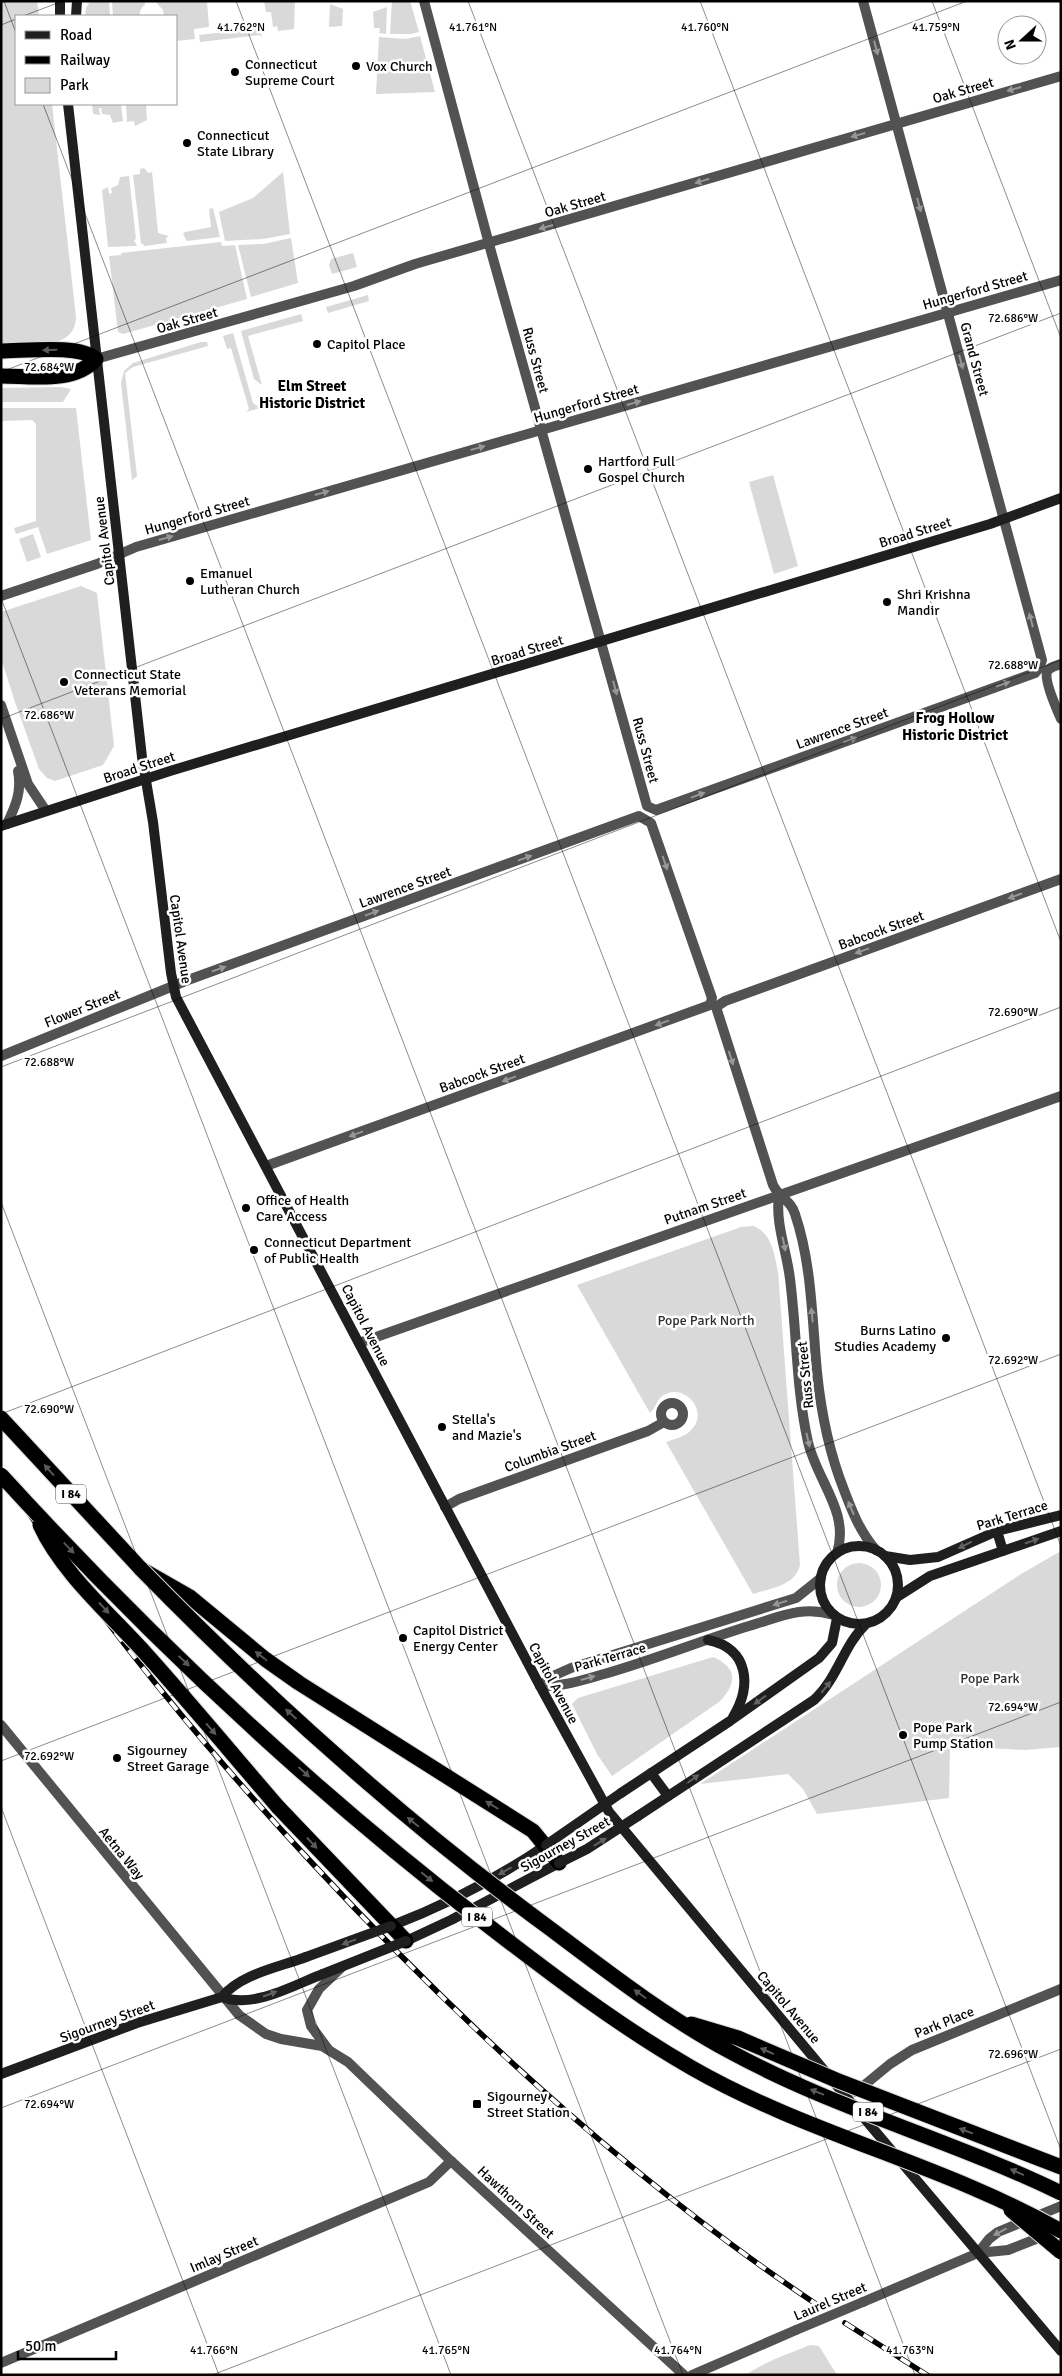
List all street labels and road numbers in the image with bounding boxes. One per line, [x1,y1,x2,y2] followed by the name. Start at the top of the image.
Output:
[931,74,996,107] street label: Oak Street
[543,188,608,221] street label: Oak Street
[921,267,1030,314] street label: Hungerford Street
[155,304,220,337] street label: Oak Street
[957,320,993,398] street label: Grand Street
[519,325,552,395] street label: Russ Street
[532,380,641,427] street label: Hungerford Street
[143,492,252,539] street label: Hungerford Street
[91,495,118,586] street label: Capitol Avenue
[877,513,953,551] street label: Broad Street
[489,631,565,669] street label: Broad Street
[794,704,891,753] street label: Lawrence Street
[629,715,662,785] street label: Russ Street
[101,748,177,787] street label: Broad Street
[357,863,454,912] street label: Lawrence Street
[166,894,195,985] street label: Capitol Avenue
[836,907,926,954] street label: Babcock Street
[42,986,123,1031] street label: Flower Street
[437,1050,527,1097] street label: Babcock Street
[662,1184,749,1228] street label: Putnam Street
[338,1281,393,1369] street label: Capitol Avenue
[794,1340,817,1409] street label: Russ Street
[502,1427,598,1476] street label: Columbia Street
[56,1485,86,1504] road number: I 84
[975,1497,1050,1534] street label: Park Terrace
[572,1639,648,1676] street label: Park Terrace
[525,1640,582,1727] street label: Capitol Avenue
[518,1813,613,1876] street label: Sigourney Street
[95,1823,148,1884] street label: Aetna Way
[462,1908,492,1926] road number: I 84
[753,1968,824,2047] street label: Capitol Avenue
[57,1996,157,2046] street label: Sigourney Street
[912,2003,976,2042] street label: Park Place
[853,2102,883,2122] road number: I 84
[474,2162,558,2242] street label: Hawthorn Street
[188,2232,261,2276] street label: Imlay Street
[791,2278,869,2324] street label: Laurel Street

